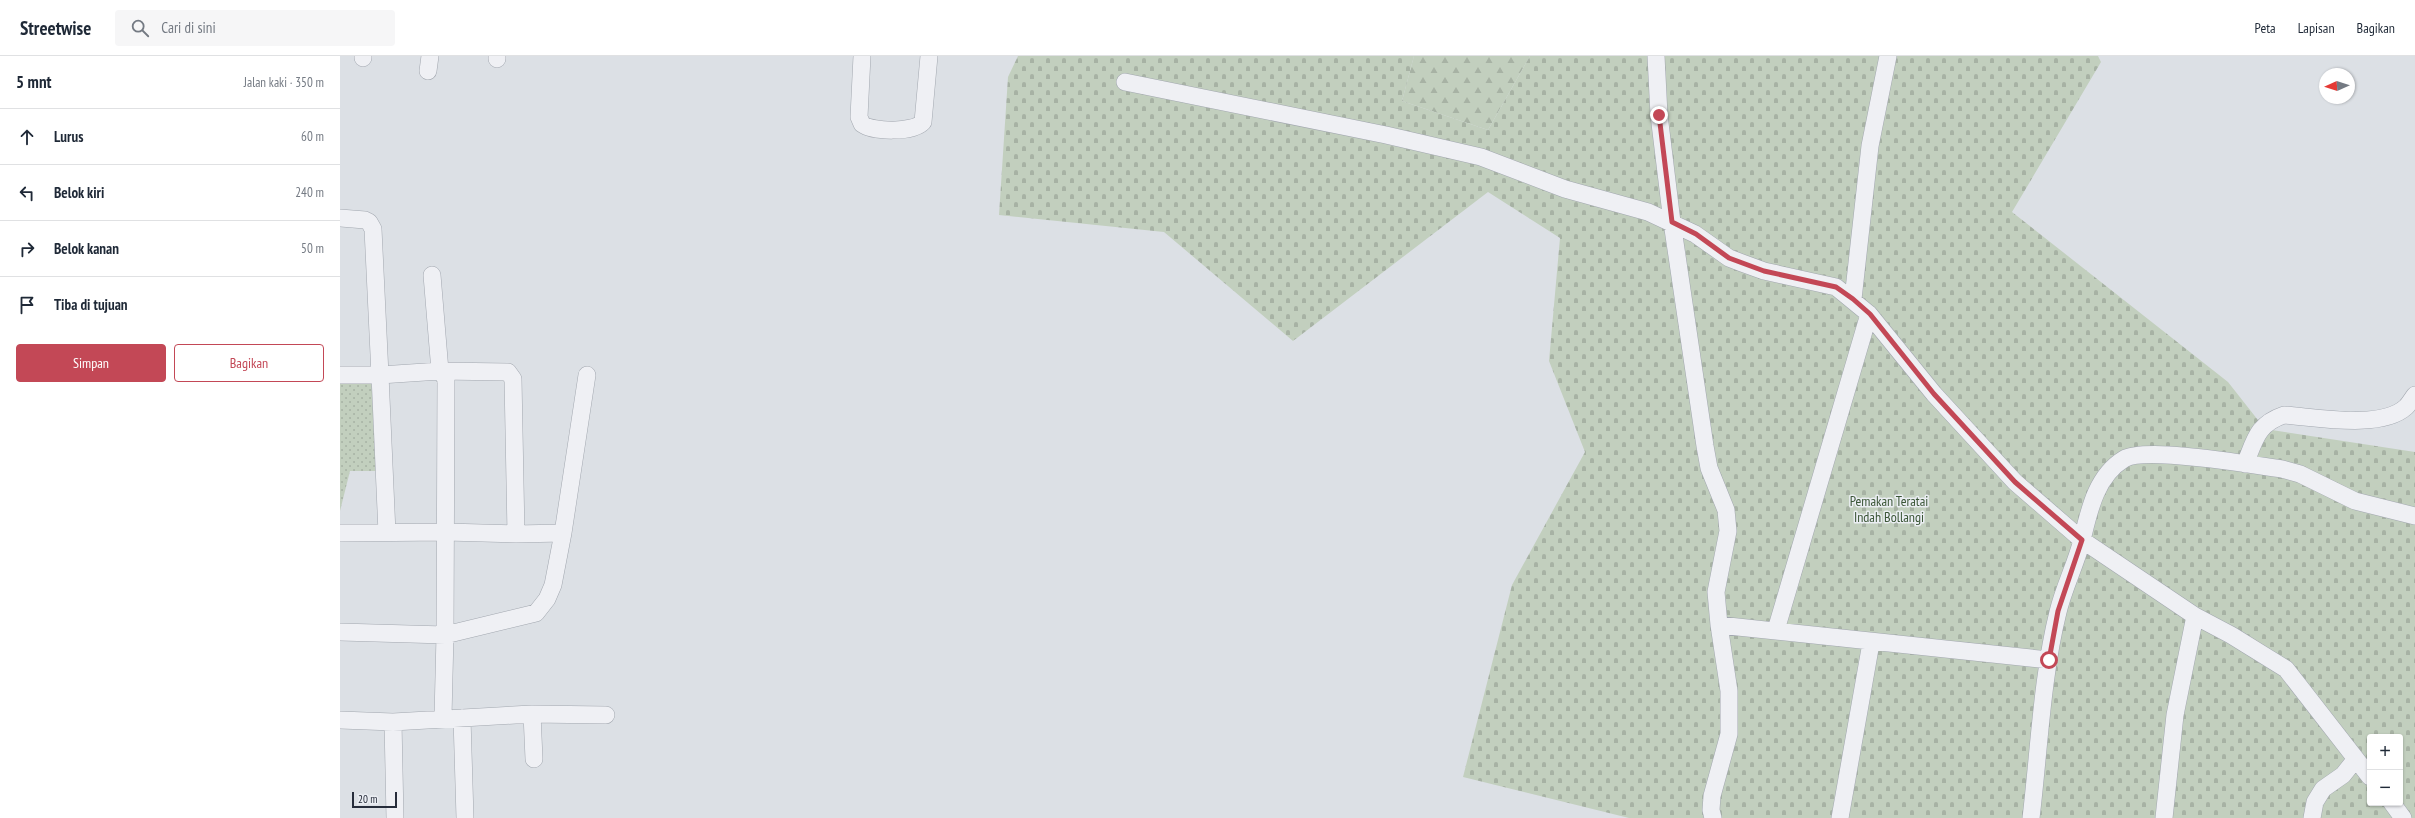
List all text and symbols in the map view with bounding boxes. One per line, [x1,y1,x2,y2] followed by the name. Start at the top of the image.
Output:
[115,10,395,46] search box
[20,16,91,40] text: Streetwise
[129,17,151,39] icon: search
[161,18,216,37] text: Cari di sini
[2255,19,2276,37] text: Peta
[2298,19,2335,37] text: Lapisan
[2357,19,2395,37] text: Bagikan
[2319,68,2355,104] north arrow
[16,71,51,93] text: 5 mnt
[244,74,324,91] text: Jalan kaki · 350 m
[1650,106,1668,124] route end
[16,126,38,148] icon: ahead
[54,127,83,146] text: Lurus
[301,128,324,145] text: 60 m
[16,182,38,204] icon: left
[54,183,104,202] text: Belok kiri
[295,184,324,201] text: 240 m
[16,238,38,260] icon: right
[54,239,119,258] text: Belok kanan
[301,240,324,257] text: 50 m
[16,294,38,316] icon: arrive
[54,295,128,314] text: Tiba di tujuan
[16,344,166,382] button: Simpan
[174,344,324,382] button: Bagikan
[1850,492,1928,526] park label: Pemakan Teratai Indah Bollangi
[2040,651,2058,669] route start
[2367,734,2403,806] map controls
[2367,734,2403,770] button: +
[2367,770,2403,806] button: −
[352,790,397,809] scale bar
[358,792,377,806] text: 20 m

